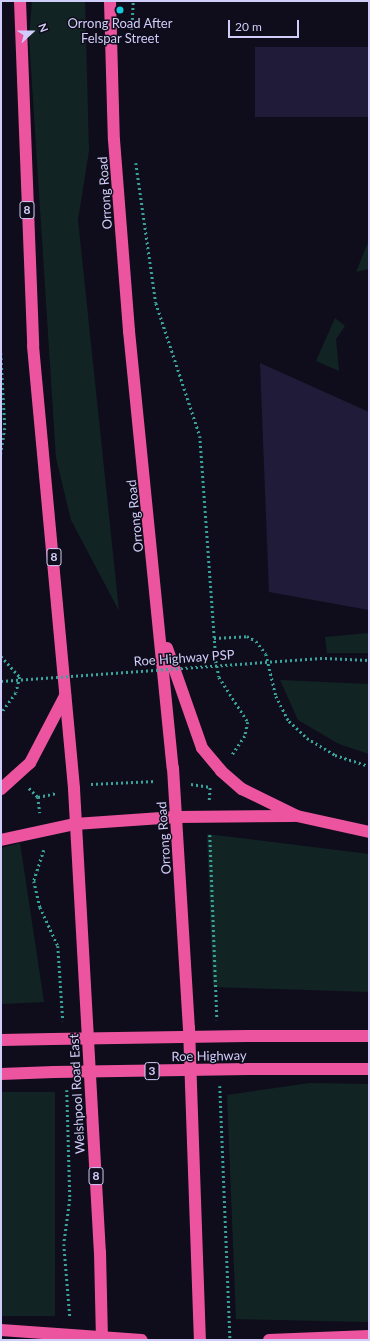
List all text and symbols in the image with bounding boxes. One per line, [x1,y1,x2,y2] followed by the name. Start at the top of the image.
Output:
[115,5,125,15] marker: Orrong Road After Felspar Street
[12,12,52,52] north arrow
[230,12,301,38] scale bar
[67,16,173,47] place label: Orrong Road After Felspar Street
[235,19,262,34] text: 20 m
[36,21,51,34] text: N
[95,156,115,230] street label: Orrong Road
[19,200,35,220] road number: 8
[123,479,147,553] street label: Orrong Road
[46,547,62,567] road number: 8
[133,647,235,669] street label: Roe Highway PSP
[154,801,174,875] street label: Orrong Road
[66,1034,88,1154] street label: Welshpool Road East
[171,1048,247,1064] street label: Roe Highway
[144,1061,160,1081] road number: 3
[88,1166,104,1186] road number: 8

